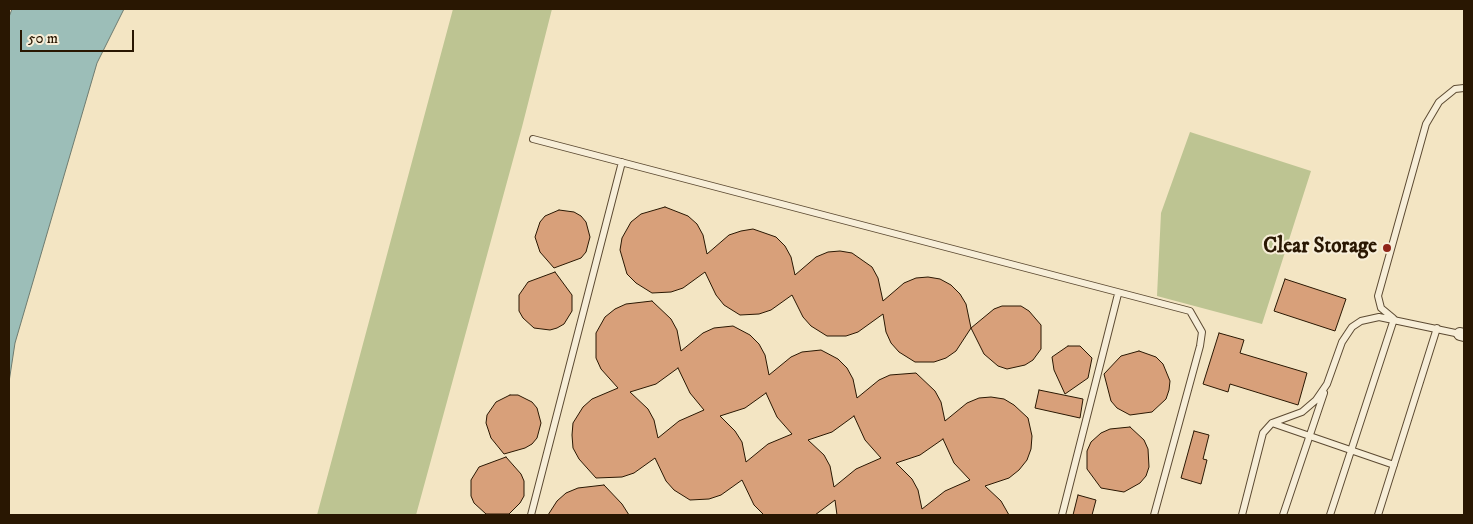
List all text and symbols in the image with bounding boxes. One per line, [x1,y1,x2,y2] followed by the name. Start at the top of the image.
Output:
[22,20,136,52] scale bar
[28,29,58,48] text: 50 m
[1263,235,1377,261] place label: Clear Storage
[1381,242,1393,254] marker: Clear Storage

